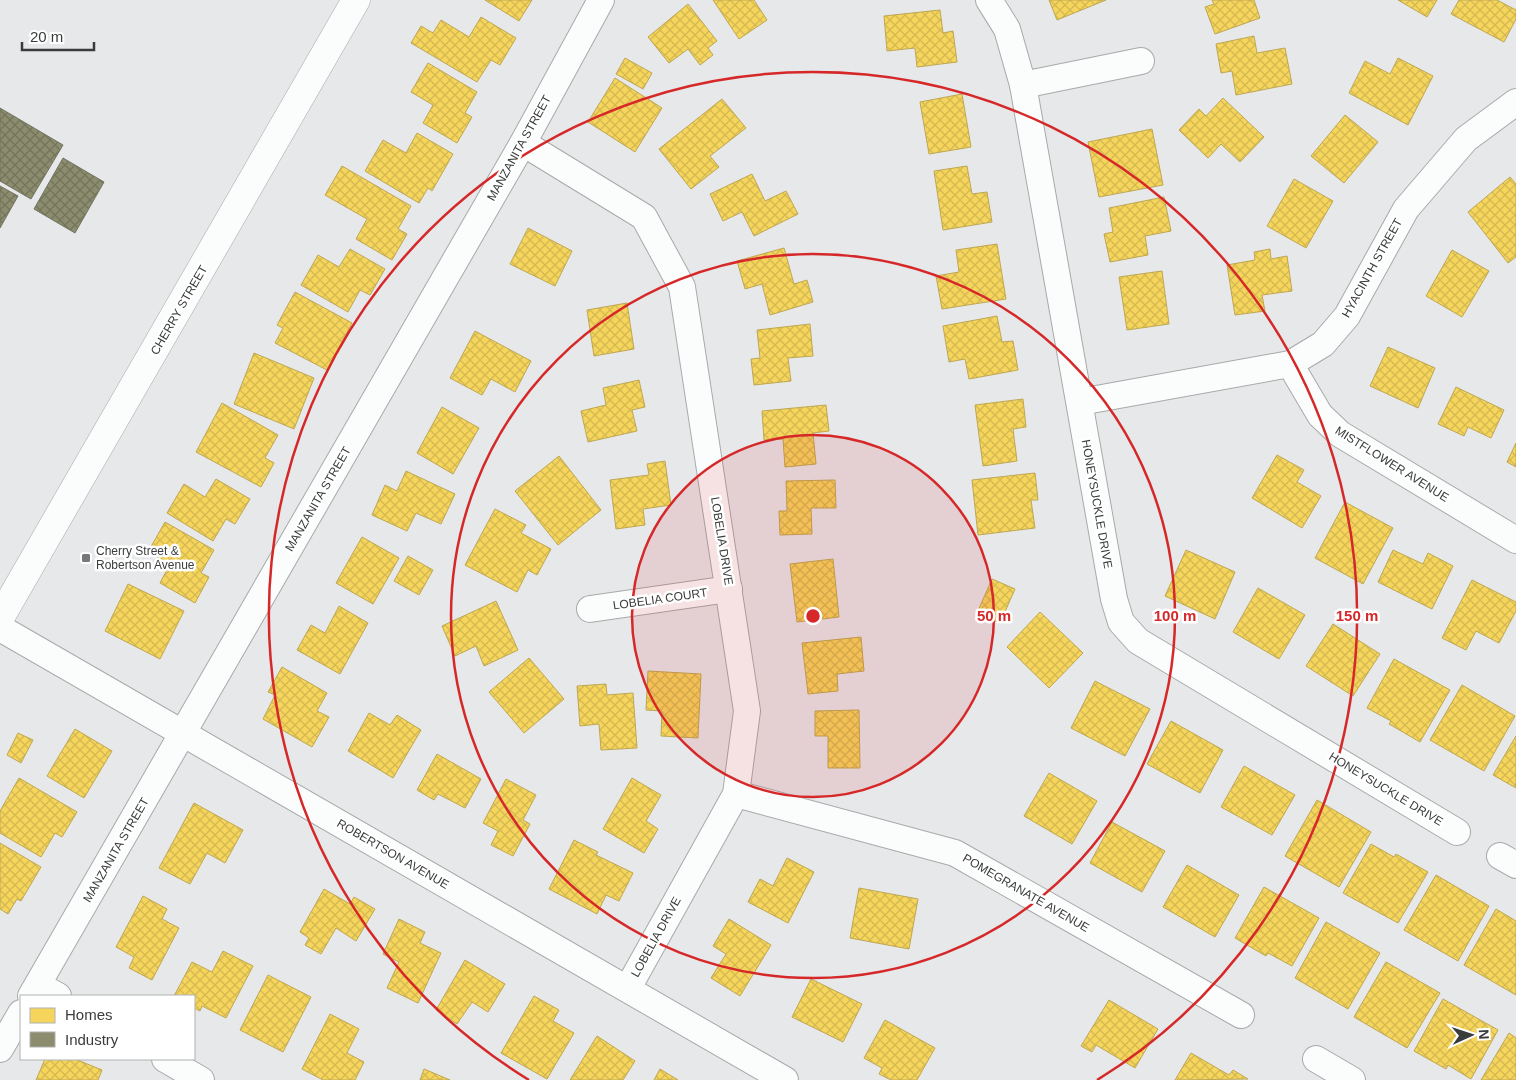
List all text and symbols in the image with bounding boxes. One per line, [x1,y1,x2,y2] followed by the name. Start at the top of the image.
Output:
[22,20,95,52] scale bar
[30,28,63,45] text: 20 m
[484,92,554,203] street label: MANZANITA STREET
[1339,215,1405,320] street label: HYACINTH STREET
[148,262,211,357] street label: CHERRY STREET
[1333,423,1451,505] street label: MISTFLOWER AVENUE
[1079,438,1115,570] street label: HONEYSUCKLE DRIVE
[282,444,354,554] street label: MANZANITA STREET
[708,496,736,586] street label: LOBELIA DRIVE
[96,544,195,572] place label: Cherry Street & Robertson Avenue
[80,552,92,564] marker: Cherry Street & Robertson Avenue
[612,585,709,613] street label: LOBELIA COURT
[804,607,822,625] centre of rings
[977,607,1011,624] text: 50 m
[1154,607,1196,624] text: 100 m
[1336,607,1378,624] text: 150 m
[1326,749,1446,829] street label: HONEYSUCKLE DRIVE
[80,795,152,905] street label: MANZANITA STREET
[335,816,451,892] street label: ROBERTSON AVENUE
[960,851,1092,935] street label: POMEGRANATE AVENUE
[628,895,684,979] street label: LOBELIA DRIVE
[20,995,195,1060] legend
[65,1006,113,1023] text: Homes
[1446,1010,1496,1060] north arrow
[1476,1029,1492,1040] text: N
[65,1031,119,1048] text: Industry

